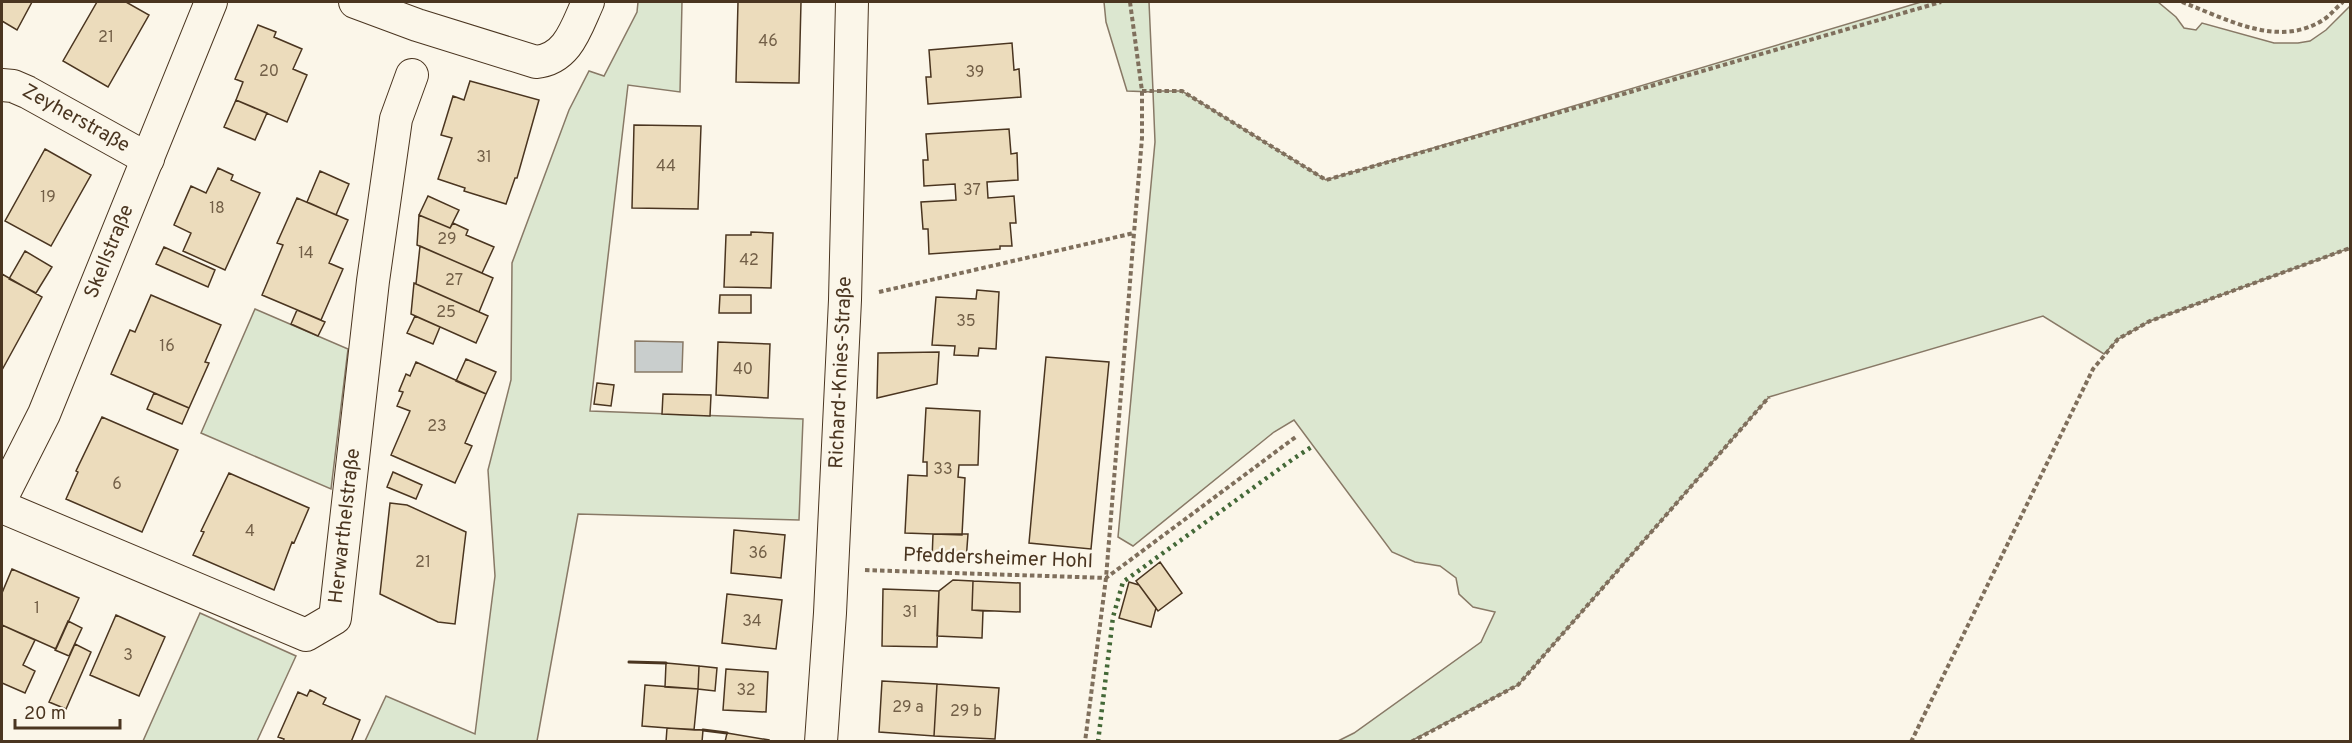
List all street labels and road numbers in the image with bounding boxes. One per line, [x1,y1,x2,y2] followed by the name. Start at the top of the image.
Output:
[17,79,134,159] street label: Zeyherstraße
[79,201,140,303] street label: Skellstraße
[824,276,859,469] street label: Richard-Knies-Straße
[324,447,367,605] street label: Herwarthelstraße
[903,543,1093,575] street label: Pfeddersheimer Hohl

